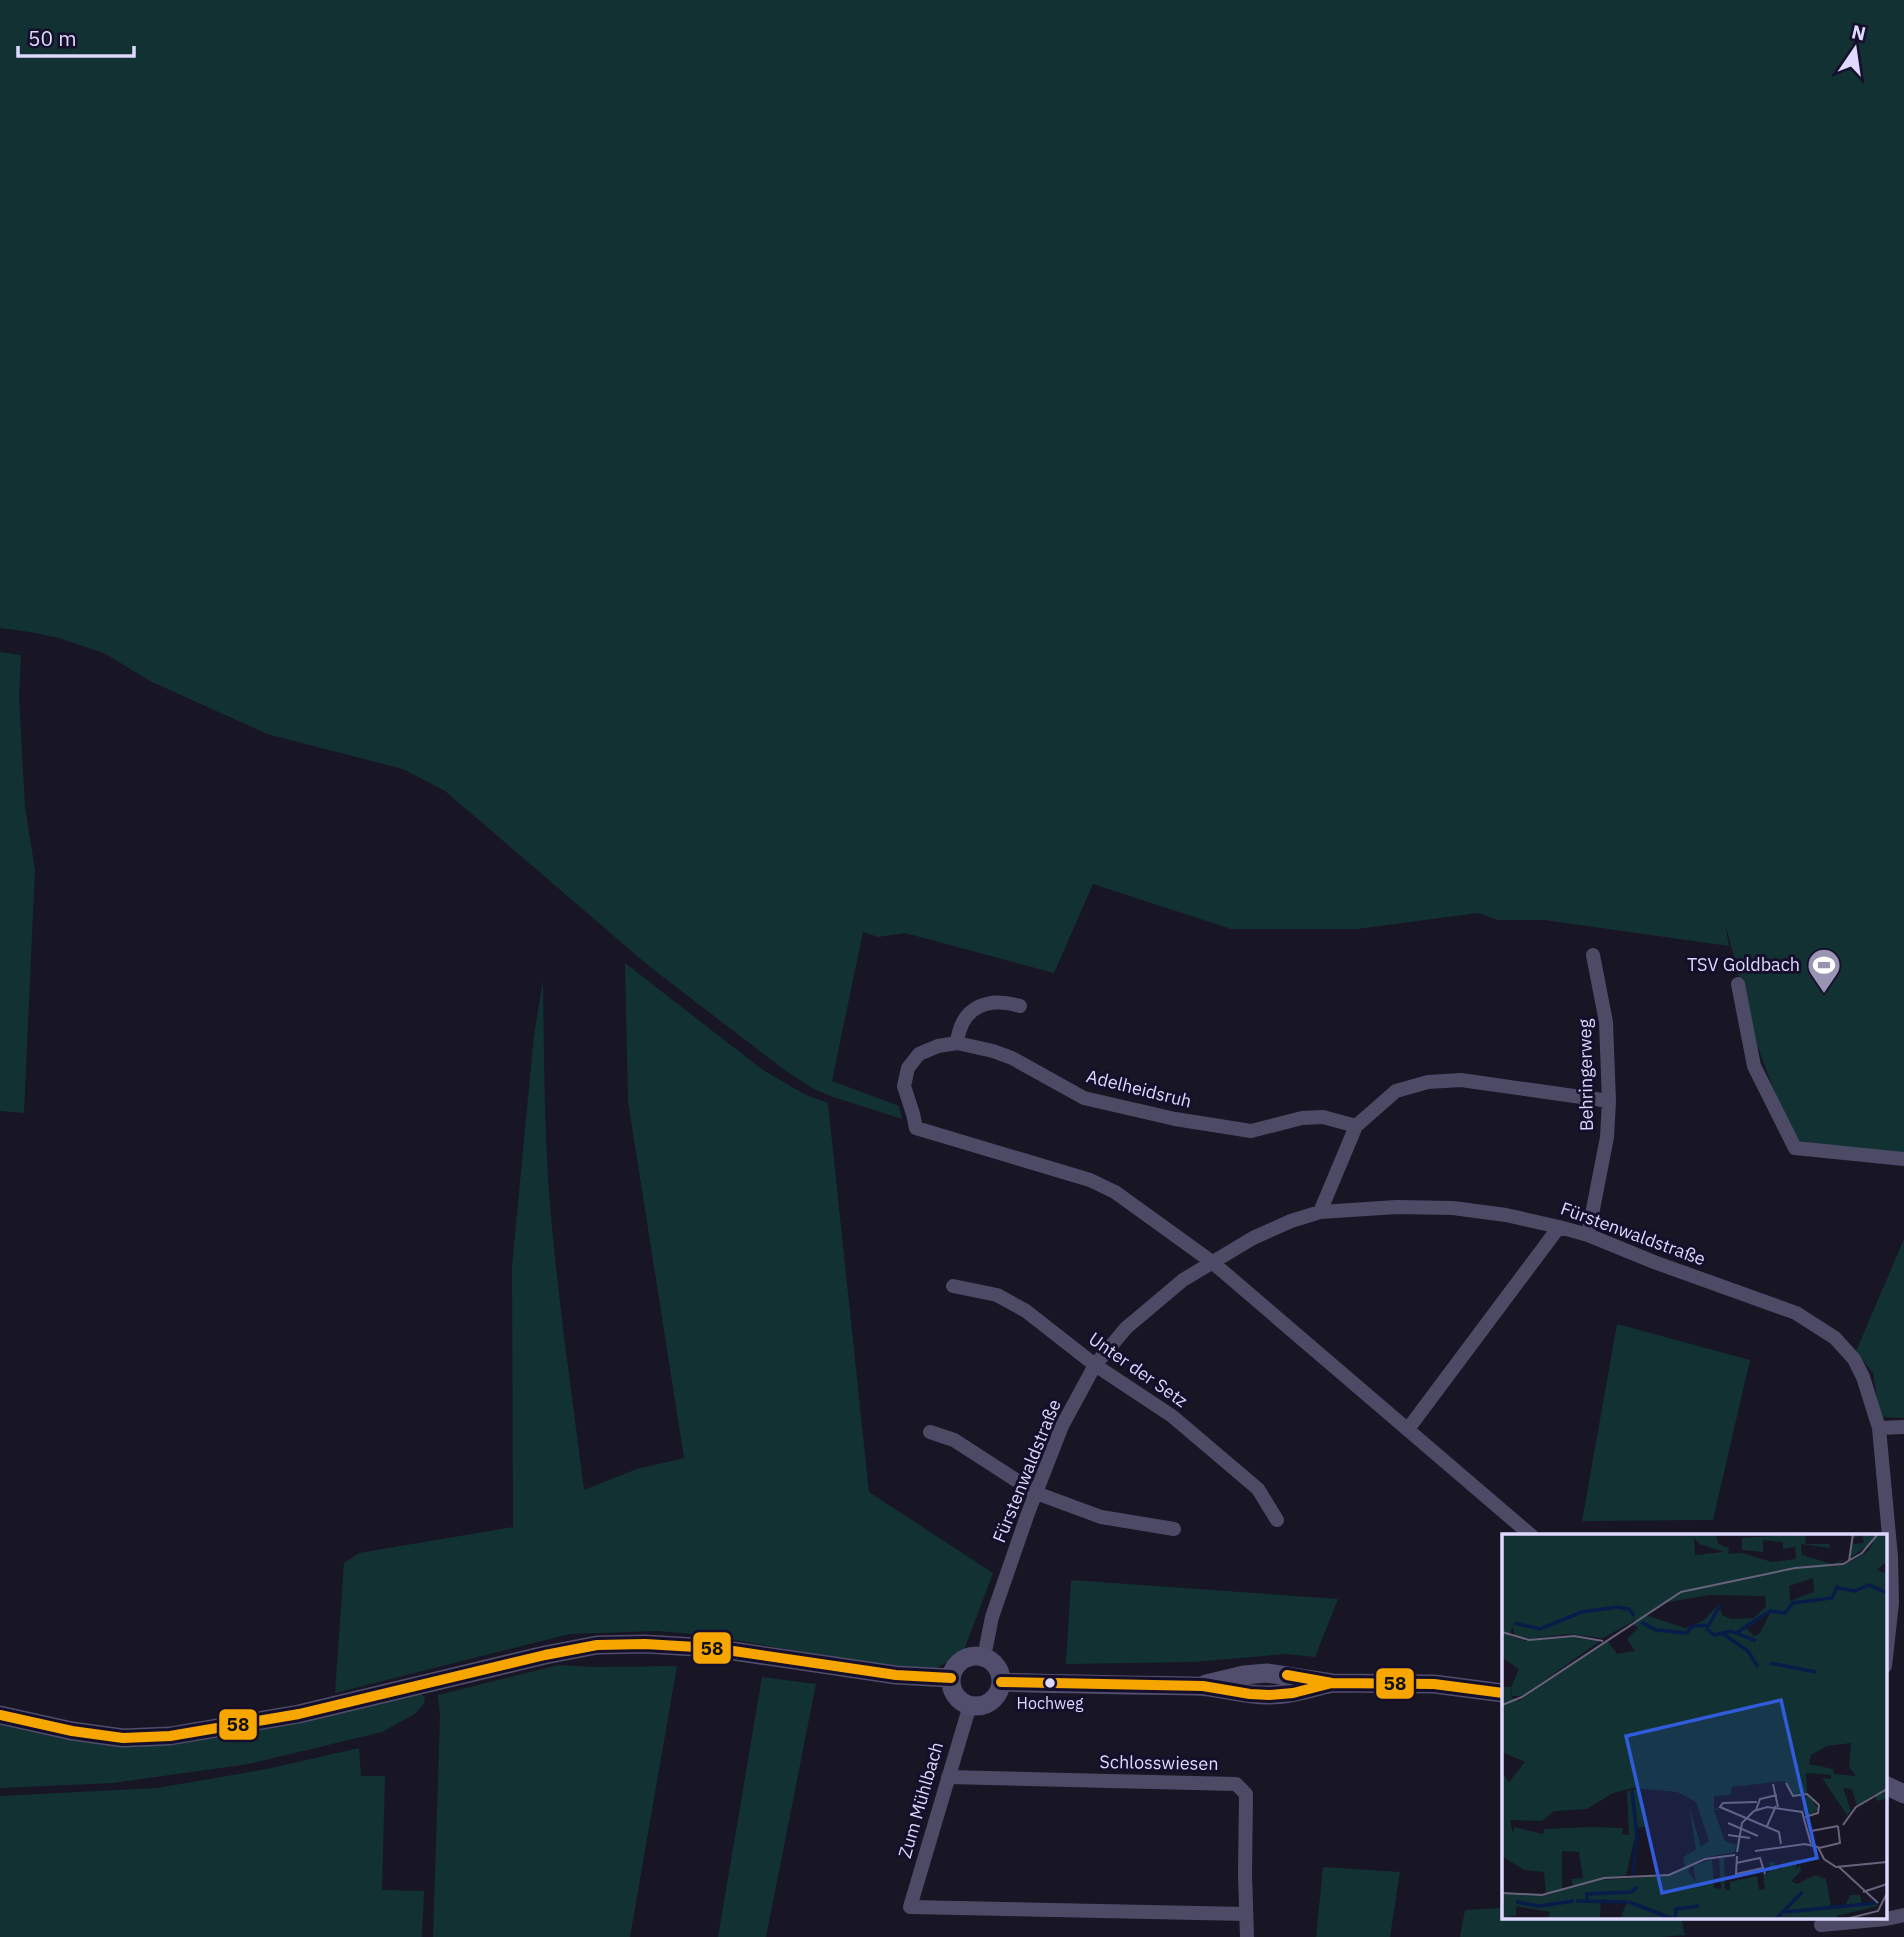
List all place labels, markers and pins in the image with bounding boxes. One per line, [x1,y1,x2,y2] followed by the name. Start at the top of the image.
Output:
[1805,946,1843,995] sports icon: TSV Goldbach
[1687,953,1800,976] place label: TSV Goldbach
[1043,1676,1057,1690] marker: Hochweg
[1017,1693,1084,1713] place label: Hochweg

